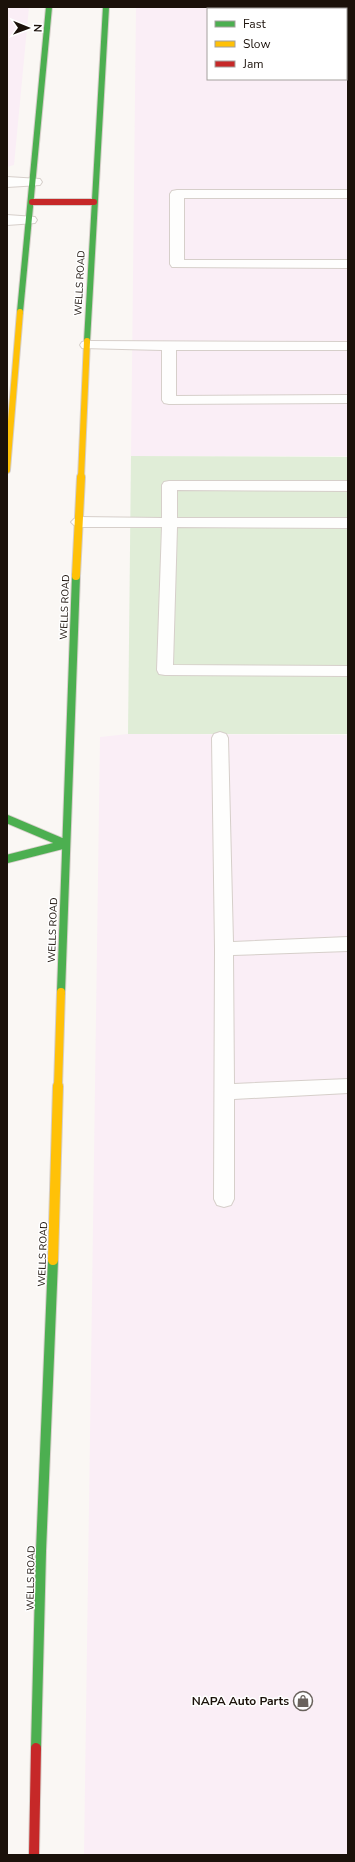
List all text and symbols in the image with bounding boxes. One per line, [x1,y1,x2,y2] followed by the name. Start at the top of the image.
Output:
[8,8,48,48] north arrow
[207,8,347,80] legend
[243,16,266,32] text: Fast
[30,24,45,32] text: N
[243,36,271,52] text: Slow
[242,56,264,72] text: Jam
[71,250,89,316] street label: WELLS ROAD
[57,574,73,640] street label: WELLS ROAD
[45,897,61,963] street label: WELLS ROAD
[35,1221,51,1287] street label: WELLS ROAD
[23,1545,39,1611] street label: WELLS ROAD
[292,1690,314,1712] shop icon: NAPA Auto Parts
[192,1693,289,1709] place label: NAPA Auto Parts

